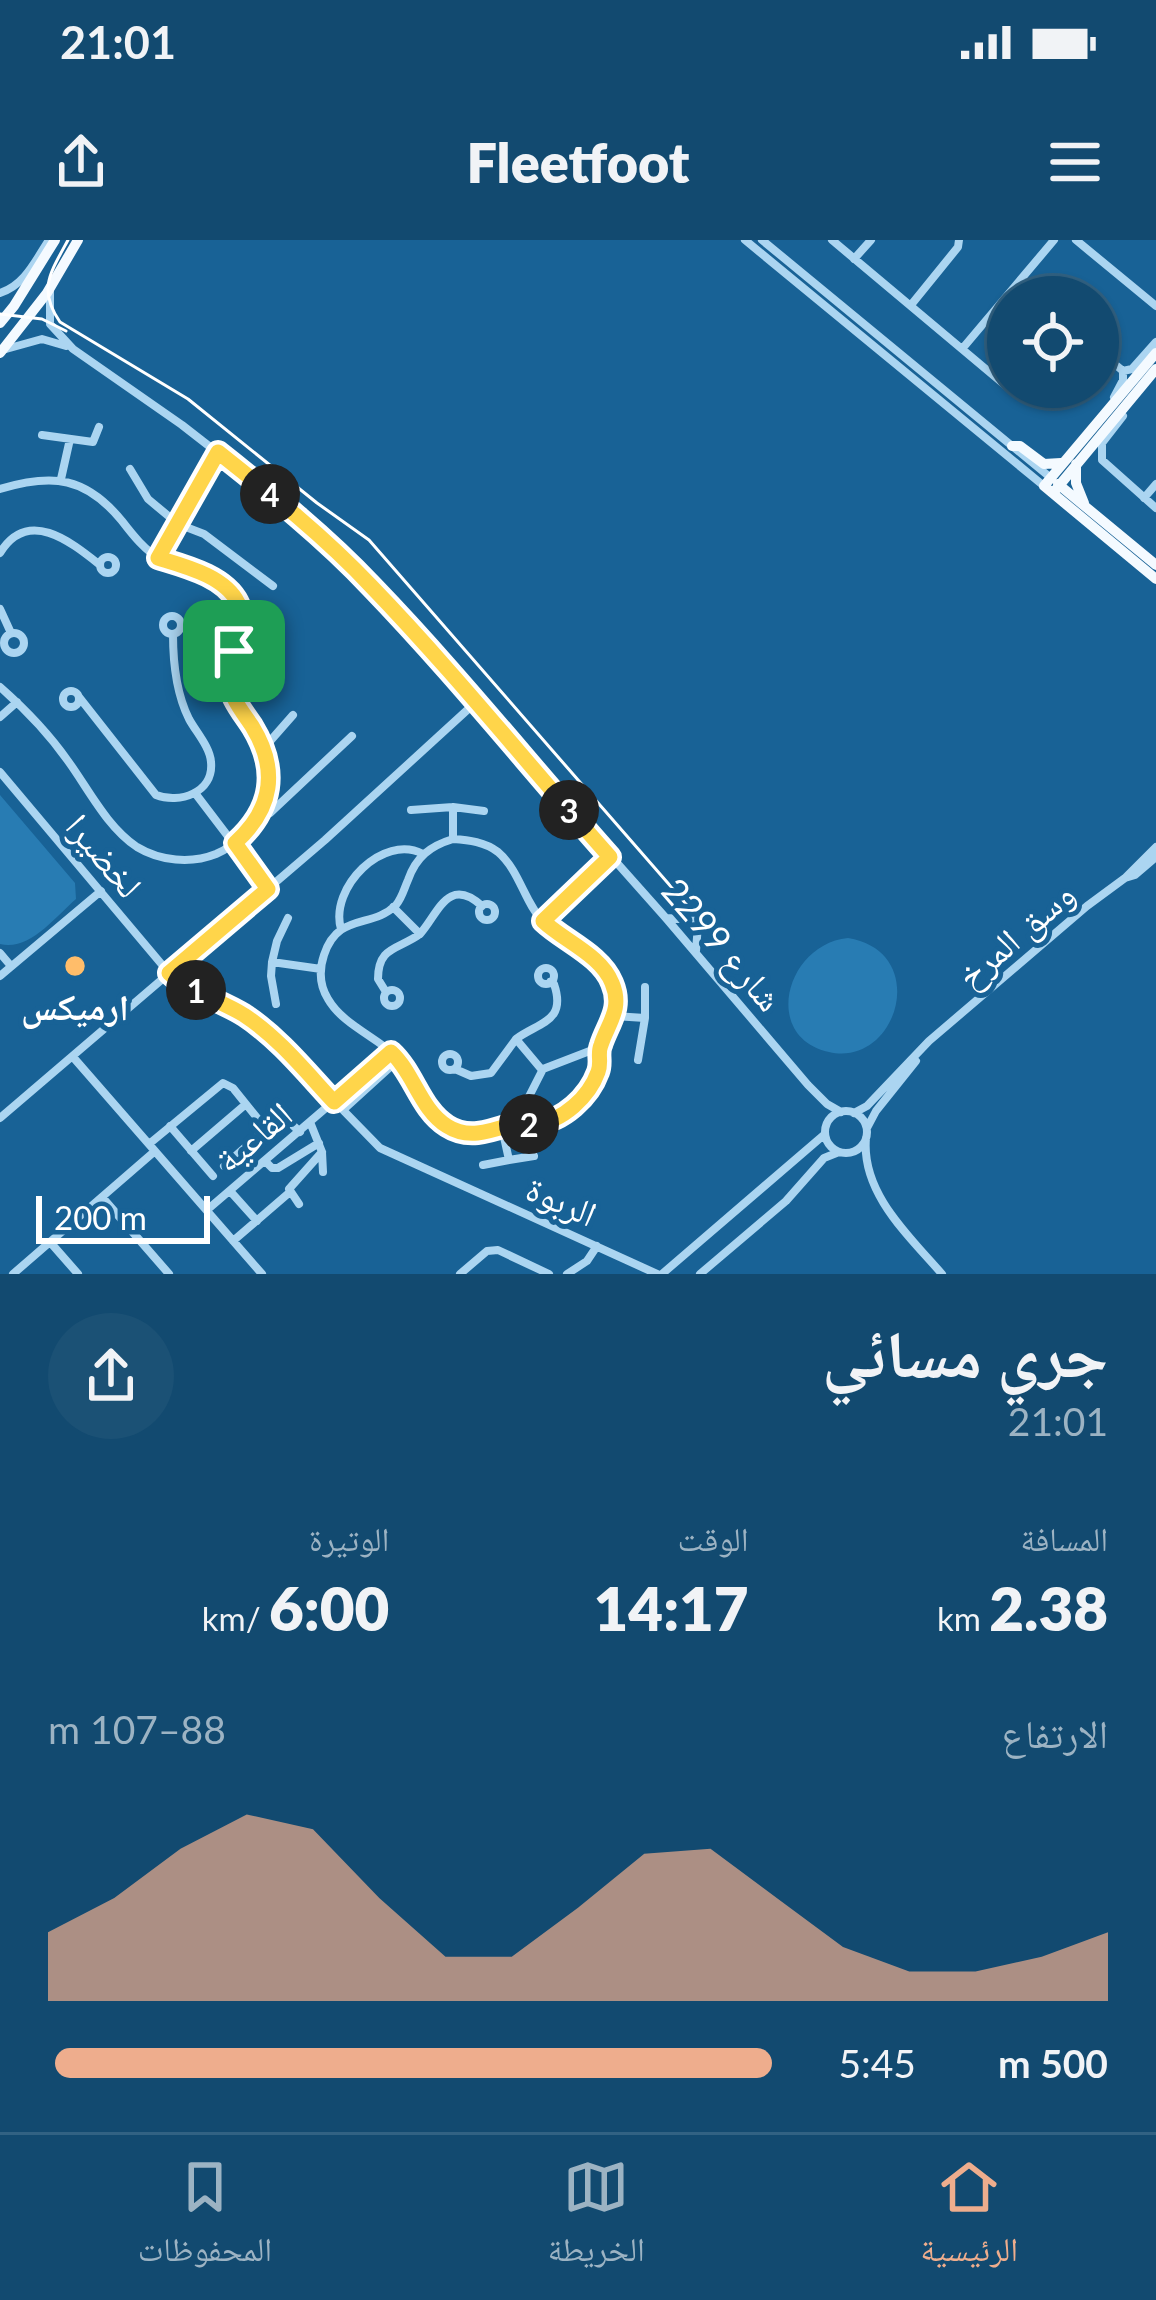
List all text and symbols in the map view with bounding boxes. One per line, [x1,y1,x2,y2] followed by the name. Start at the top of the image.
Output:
[60,15,176,69] text: 21:01
[48,129,114,195] icon: share
[1042,129,1108,195] icon: menu
[466,130,690,195] text: Fleetfoot
[987,276,1119,408] map controls
[987,276,1119,408] button: locate
[240,464,300,524] pin: 4
[260,474,280,514] text: 4
[183,600,285,702] pin
[201,618,267,684] icon: arrive
[539,780,599,840] pin: 3
[559,790,579,830] text: 3
[57,804,153,906] street label: لخضيرا
[652,869,792,1021] street label: شارع 2299
[947,871,1084,998] street label: وسق المرخ
[62,953,88,979] marker: ارميكس
[166,960,226,1020] pin: 1
[186,970,206,1010] text: 1
[21,984,129,1029] place label: ارميكس
[206,1091,300,1181] street label: القاعية
[499,1094,559,1154] pin: 2
[519,1104,539,1144] text: 2
[520,1165,604,1235] street label: الربوة
[36,1190,210,1243] scale bar
[54,1197,147,1237] text: 200 m
[48,1313,174,1439] button: share
[822,1313,1108,1392] text: جري مسائي
[1008,1398,1108,1444] text: 21:01
[309,1518,389,1558] text: الوتيرة
[678,1518,749,1558] text: الوقت
[1021,1518,1108,1558] text: المسافة
[269,1572,389,1644] text: 6:00
[594,1572,749,1644] text: 14:17
[989,1572,1108,1644] text: 2.38
[202,1598,269,1638] text: /km
[937,1598,989,1638] text: km
[48,1706,226,1752] text: 88–107 m
[1002,1710,1108,1756] text: الارتفاع
[838,2040,916,2086] text: 5:45
[998,2040,1108,2086] text: 500 m
[138,2154,272,2282] tab: المحفوظات
[548,2154,645,2282] tab: الخريطة
[920,2154,1018,2282] tab: الرئيسية

